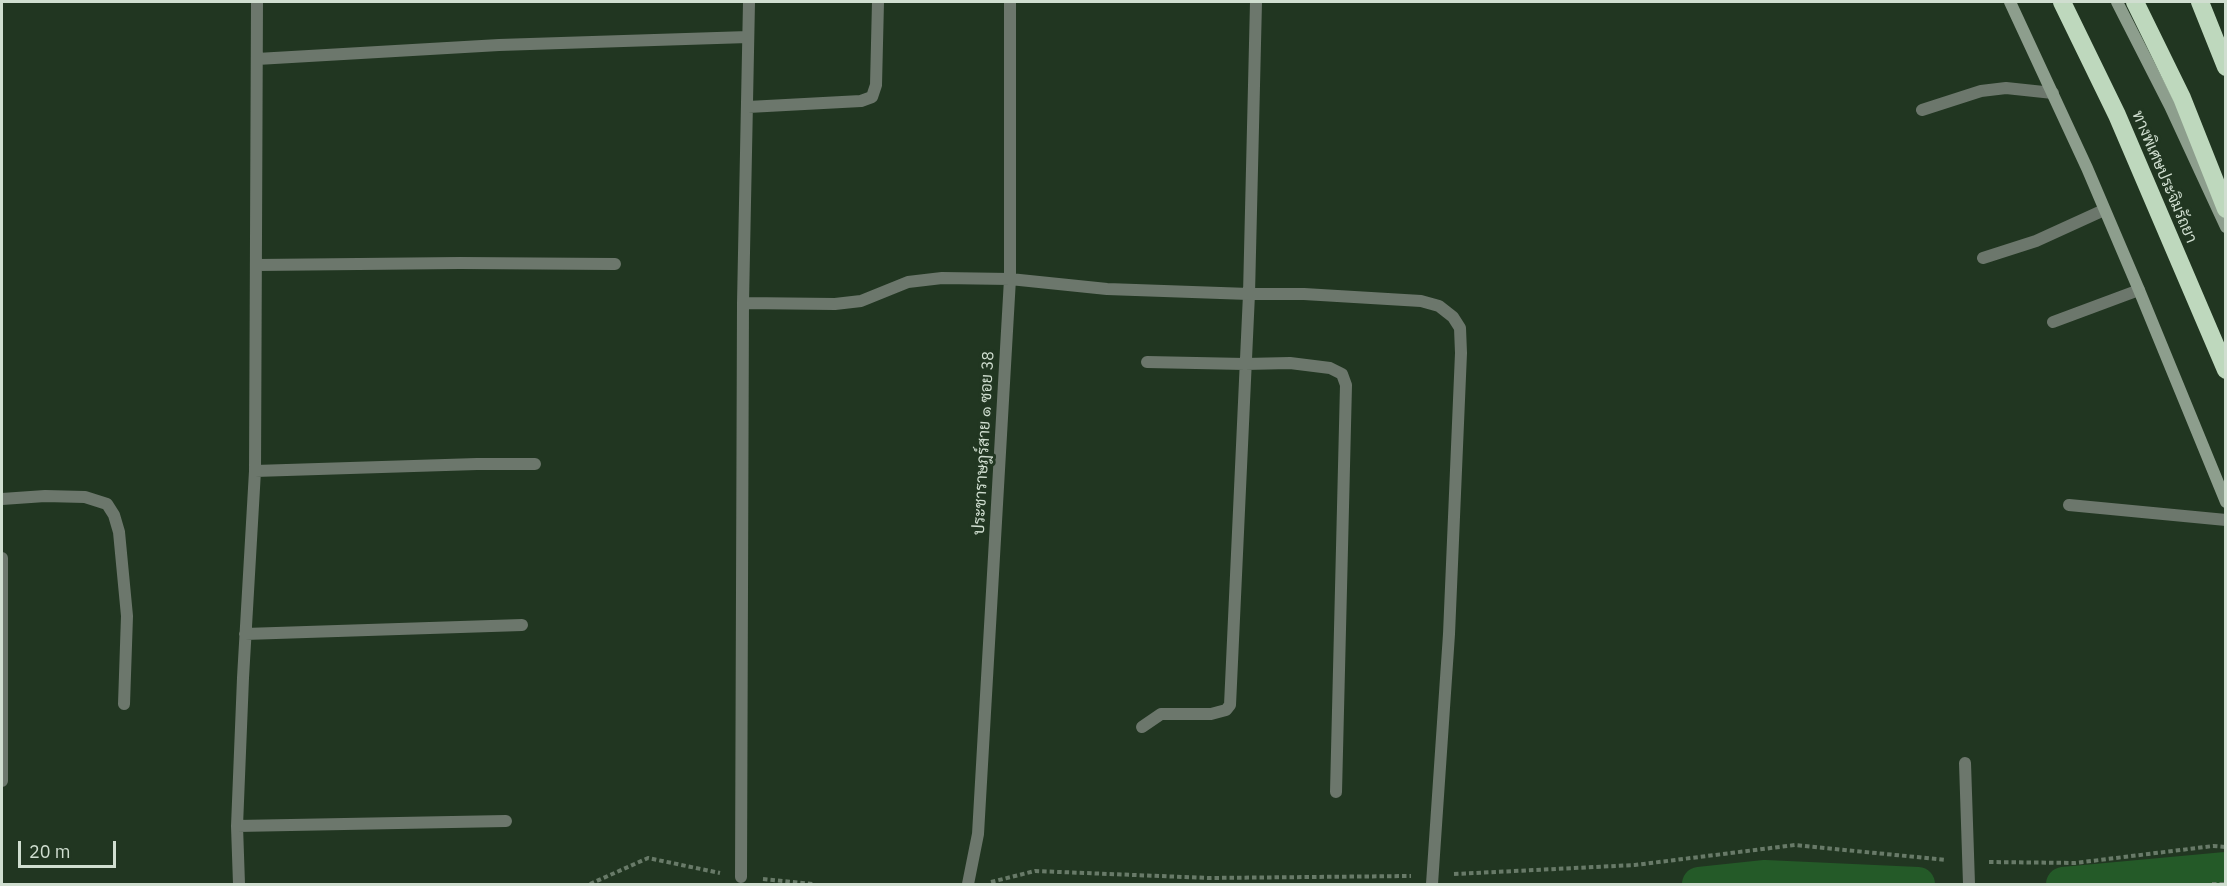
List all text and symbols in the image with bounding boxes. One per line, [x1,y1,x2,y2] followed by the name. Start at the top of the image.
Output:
[2127,108,2201,246] street label: ทางพิเศษประจิมรัถยา
[970,351,998,535] street label: ประชาราษฎร์สาย ๑ ซอย 38
[21,829,118,867] scale bar
[29,840,71,863] text: 20 m

